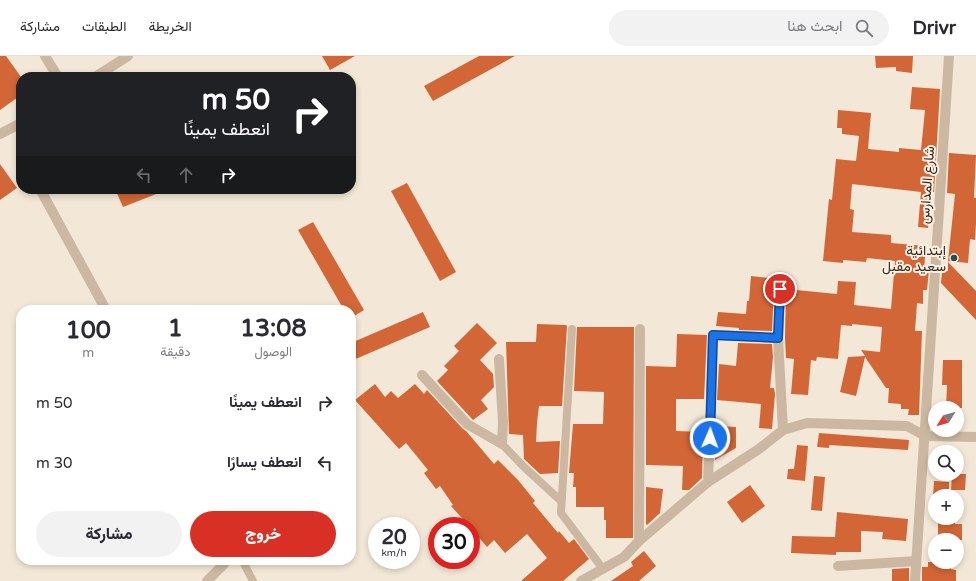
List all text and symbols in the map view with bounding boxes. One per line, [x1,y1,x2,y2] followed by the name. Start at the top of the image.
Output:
[609,10,889,46] search box
[787,17,843,35] text: ابحث هنا
[853,17,875,39] icon: search
[913,17,956,39] text: Drivr
[20,18,60,35] text: مشاركة
[82,18,126,35] text: الطبقات
[148,18,192,35] text: الخريطة
[202,83,270,117] text: 50 m
[284,88,336,140] icon: right
[184,118,270,140] text: انعطف يمينًا
[916,145,940,225] street label: شارع المدارس
[133,164,155,186] icon: left
[175,164,197,186] icon: ahead
[217,164,239,186] icon: right
[882,242,946,275] place label: إبتدائية سعيد مقبل
[949,253,959,263] marker: إبتدائية سعيد مقبل
[763,272,797,306] pin
[769,278,791,300] icon: arrive
[168,314,183,343] text: 1
[240,314,306,343] text: 13:08
[66,316,111,345] text: 100
[160,344,190,360] text: دقيقة
[254,344,292,360] text: الوصول
[82,345,94,361] text: m
[314,392,336,414] icon: right
[229,393,302,411] text: انعطف يمينًا
[36,394,73,412] text: 50 m
[928,401,964,437] north arrow
[928,401,964,569] map controls
[689,417,731,459] position arrow
[928,445,964,481] button: search
[314,452,336,474] icon: left
[227,453,302,471] text: انعطف يسارًا
[36,454,73,472] text: 30 m
[928,489,964,525] button: +
[36,511,182,557] button: مشاركة
[190,511,336,557] button: خروج
[428,517,480,569] speed limit sign: 30
[381,526,407,550] text: 20
[928,533,964,569] button: −
[381,547,407,559] text: km/h

